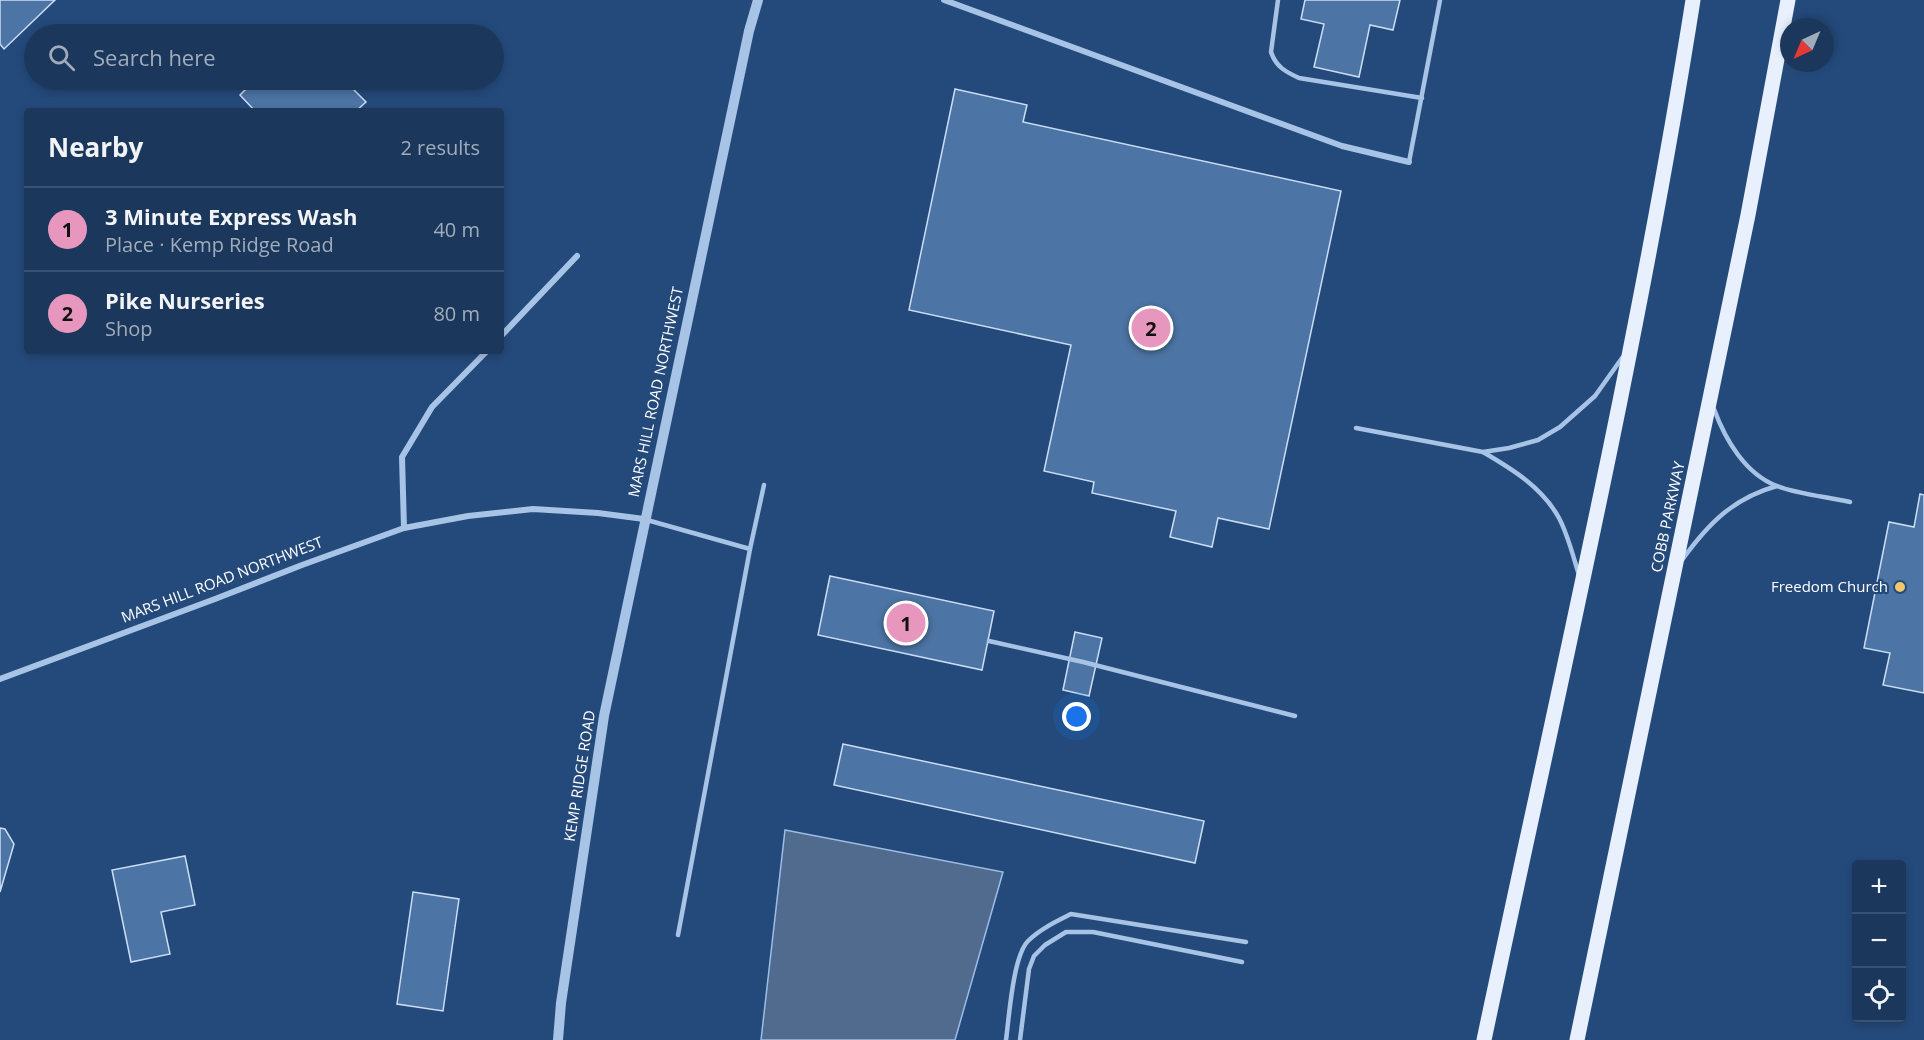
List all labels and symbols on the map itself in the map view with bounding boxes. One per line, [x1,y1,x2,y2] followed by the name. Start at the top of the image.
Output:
[1780,18,1834,72] north arrow
[623,284,687,499] street label: MARS HILL ROAD NORTHWEST
[1132,306,1170,350] pin: 2
[1645,459,1689,574] street label: COBB PARKWAY
[118,531,326,627] street label: MARS HILL ROAD NORTHWEST
[1771,576,1888,596] place label: Freedom Church
[1893,580,1907,594] marker: Freedom Church
[886,600,926,646] pin: 1
[1062,702,1091,731] your location
[559,709,599,843] street label: KEMP RIDGE ROAD

